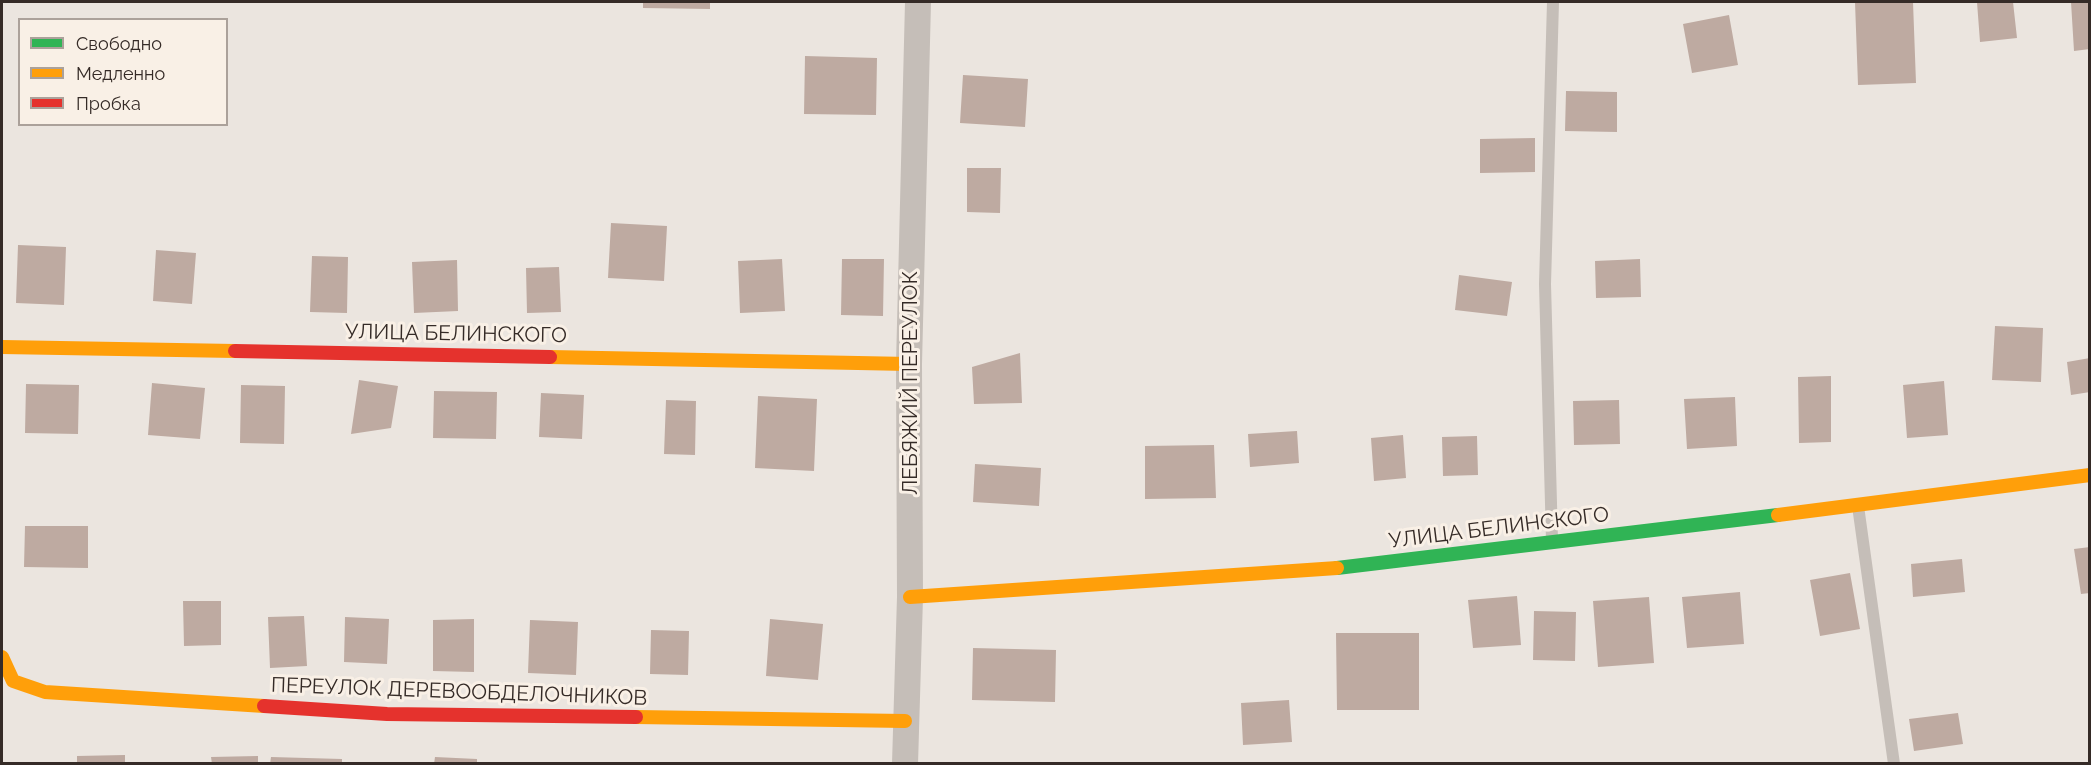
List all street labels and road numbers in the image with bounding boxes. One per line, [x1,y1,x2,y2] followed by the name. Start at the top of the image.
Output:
[898,271,924,495] street label: ЛЕБЯЖИЙ ПЕРЕУЛОК
[345,319,567,349] street label: УЛИЦА БЕЛИНСКОГО
[1387,502,1611,554] street label: УЛИЦА БЕЛИНСКОГО
[270,673,648,711] street label: ПЕРЕУЛОК ДЕРЕВООБДЕЛОЧНИКОВ

